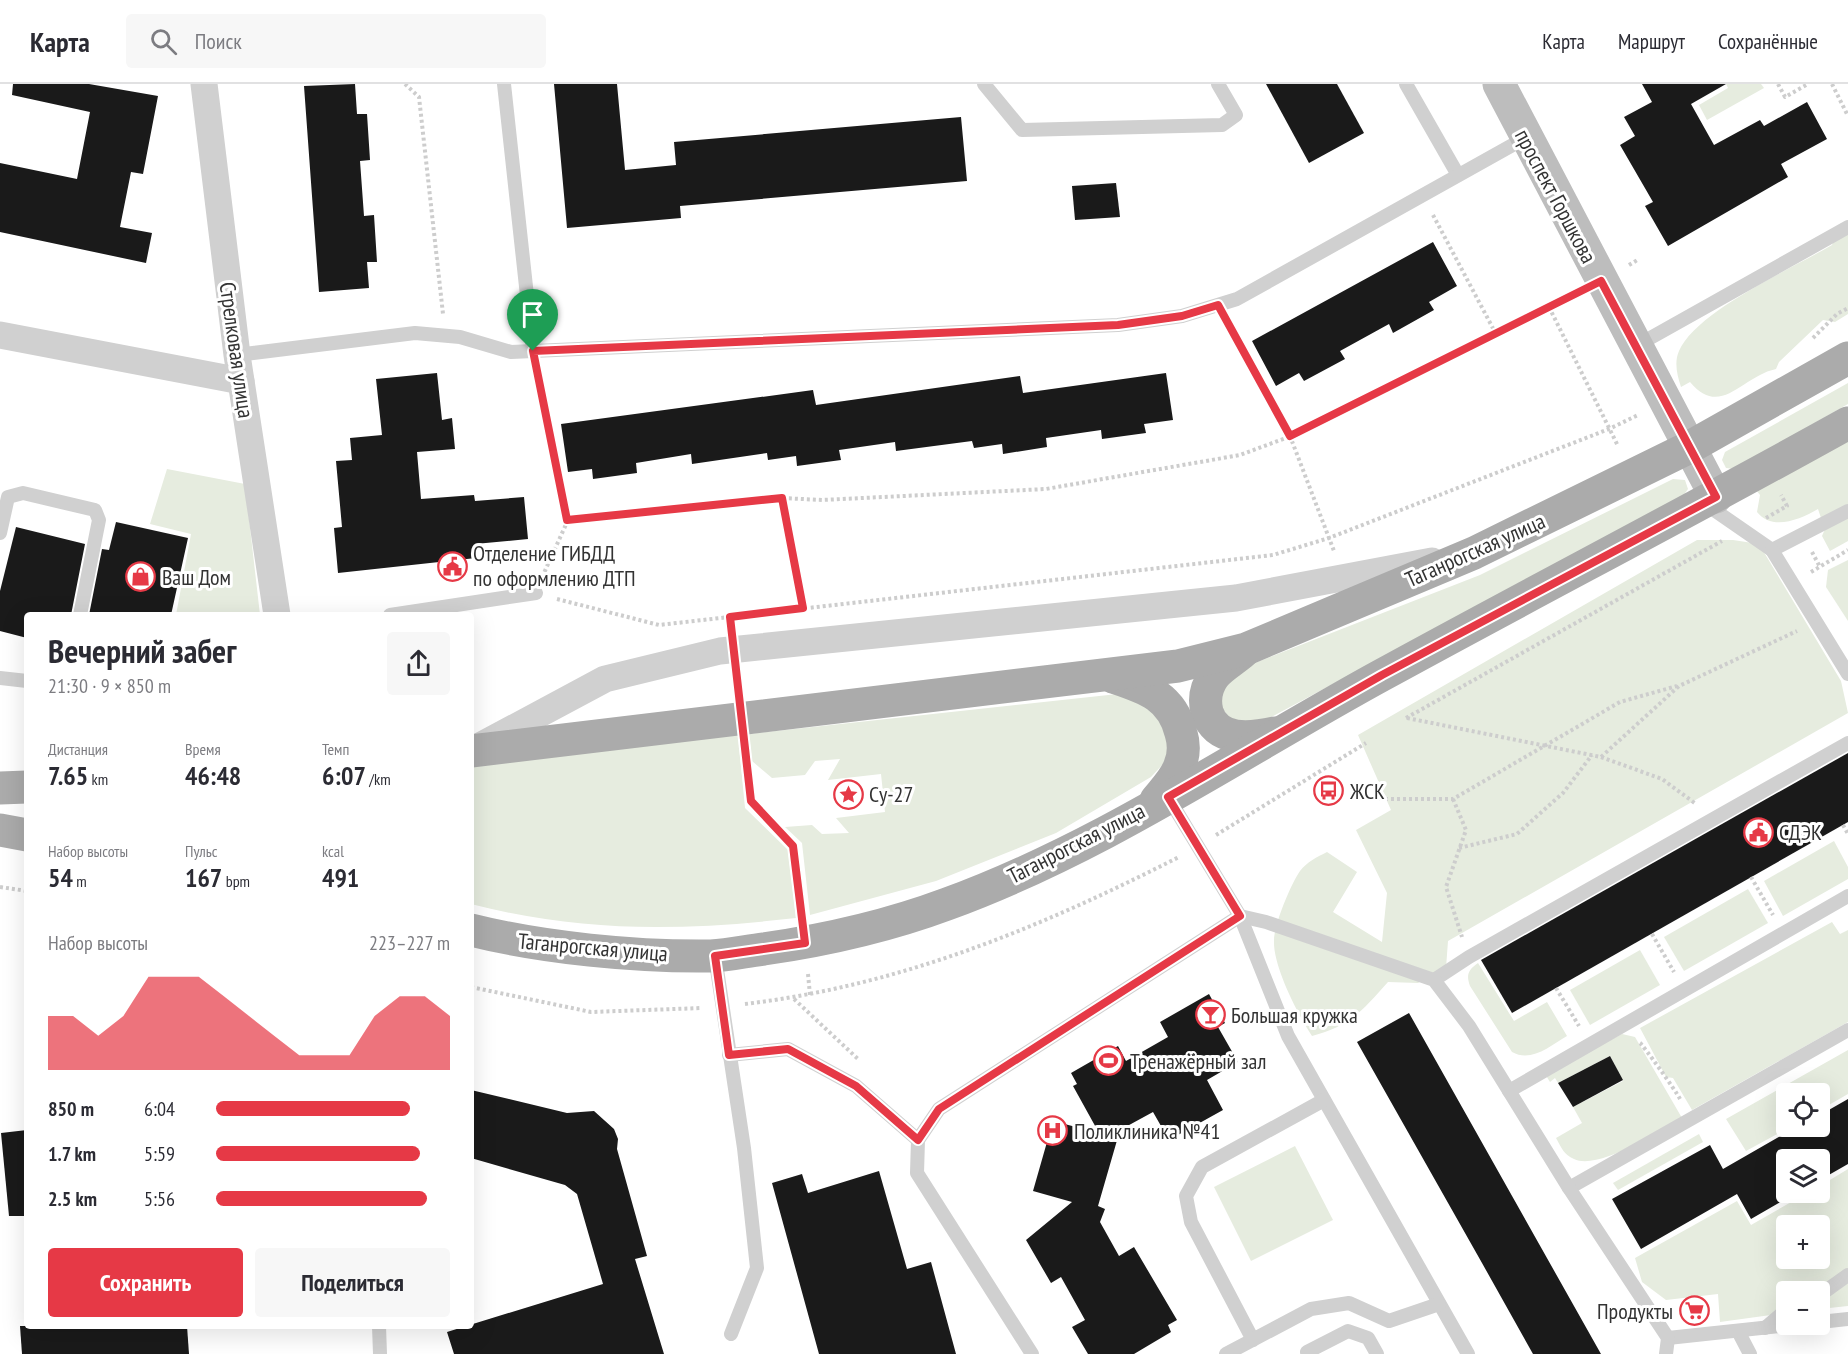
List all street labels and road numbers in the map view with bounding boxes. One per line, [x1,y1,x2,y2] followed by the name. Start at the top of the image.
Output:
[1509,124,1603,268] street label: проспект Горшкова
[214,280,260,420] street label: Стрелковая улица
[1401,507,1549,593] street label: Таганрогская улица
[1003,796,1149,890] street label: Таганрогская улица
[517,927,669,967] street label: Таганрогская улица

